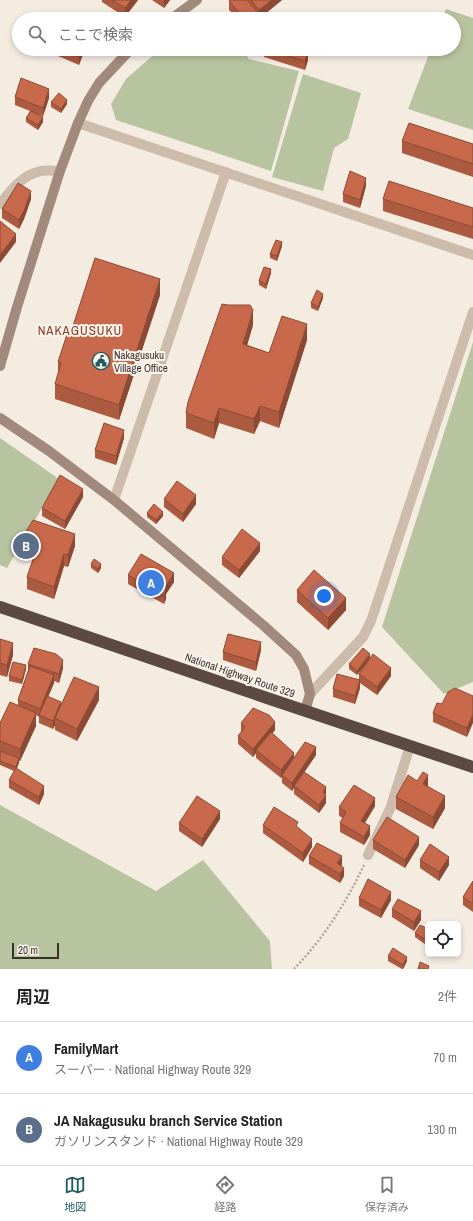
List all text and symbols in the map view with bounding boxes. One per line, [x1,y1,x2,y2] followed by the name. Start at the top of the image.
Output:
[12,12,461,56] search box
[26,23,48,45] icon: search
[58,24,133,45] text: ここで検索
[38,322,122,339] district label: NAKAGUSUKU
[114,348,168,375] place label: Nakagusuku Village Office
[91,351,111,371] public building icon: Nakagusuku Village Office
[13,531,39,561] pin: B
[138,568,164,598] pin: A
[314,586,334,606] your location
[183,650,297,700] street label: National Highway Route 329
[425,921,461,957] map controls
[425,921,461,957] button: locate
[12,941,59,960] scale bar
[18,943,38,957] text: 20 m
[16,985,50,1008] text: 周辺
[438,988,457,1005] text: 2件
[54,1038,118,1059] text: FamilyMart
[25,1049,33,1066] text: A
[433,1049,457,1066] text: 70 m
[54,1061,251,1078] text: スーパー · National Highway Route 329
[54,1110,283,1131] text: JA Nakagusuku branch Service Station
[25,1121,33,1138] text: B
[427,1121,457,1138] text: 130 m
[54,1133,303,1150] text: ガソリンスタンド · National Highway Route 329
[64,1174,86,1214] tab: 地図
[214,1174,236,1214] tab: 経路
[365,1174,409,1214] tab: 保存済み

